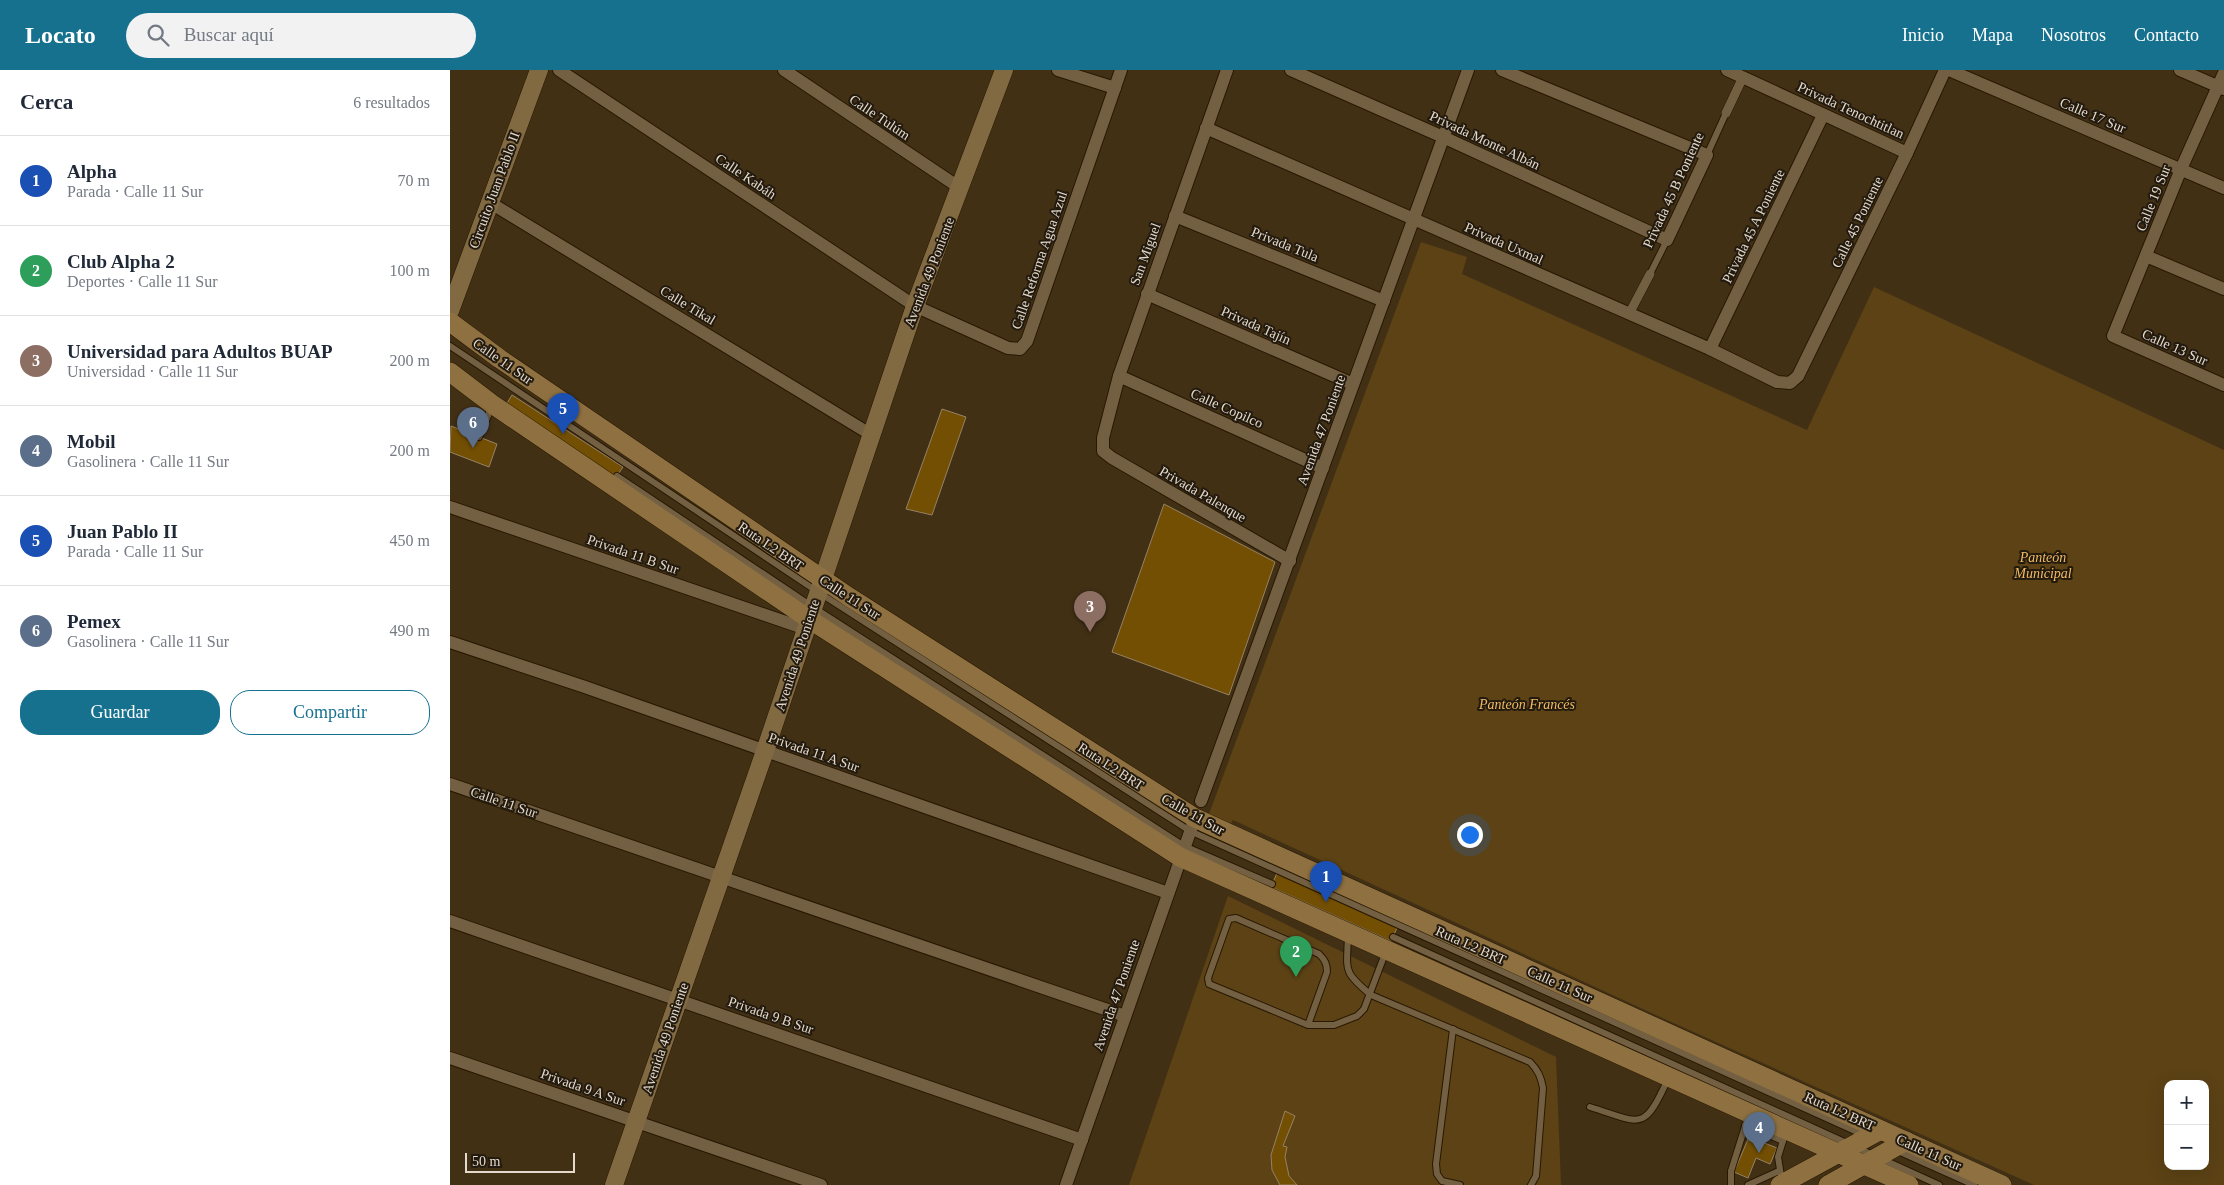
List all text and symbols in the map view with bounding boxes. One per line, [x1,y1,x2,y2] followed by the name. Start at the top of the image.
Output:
[126,13,476,58] search box
[144,21,172,49] icon: search
[25,22,96,48] text: Locato
[184,24,274,45] text: Buscar aquí
[1902,25,1944,45] text: Inicio
[1972,25,2013,45] text: Mapa
[2041,25,2106,45] text: Nosotros
[2134,25,2199,45] text: Contacto
[1795,79,1906,142] street label: Privada Tenochtitlan
[20,90,73,114] text: Cerca
[847,92,913,143] street label: Calle Tulúm
[353,94,430,111] text: 6 resultados
[2058,95,2128,136] street label: Calle 17 Sur
[1427,108,1542,173] street label: Privada Monte Albán
[466,129,523,251] street label: Circuito Juan Pablo II
[1640,130,1707,250] street label: Privada 45 B Poniente
[713,151,779,202] street label: Calle Kabáh
[67,161,117,182] text: Alpha
[2133,163,2174,233] street label: Calle 19 Sur
[1719,167,1788,286] street label: Privada 45 A Poniente
[32,172,40,189] text: 1
[398,172,430,189] text: 70 m
[1829,174,1886,270] street label: Calle 45 Poniente
[67,183,203,200] text: Parada · Calle 11 Sur
[1009,189,1070,331] street label: Calle Reforma Agua Azul
[902,215,957,329] street label: Avenida 49 Poniente
[1462,219,1545,268] street label: Privada Uxmal
[1127,221,1164,287] street label: San Miguel
[1249,224,1321,265] street label: Privada Tula
[67,251,175,272] text: Club Alpha 2
[32,262,40,279] text: 2
[390,262,430,279] text: 100 m
[67,273,217,290] text: Deportes · Calle 11 Sur
[657,283,718,328] street label: Calle Tikal
[1219,303,1293,347] street label: Privada Tajín
[2140,326,2210,369] street label: Calle 13 Sur
[470,335,536,388] street label: Calle 11 Sur
[67,341,333,362] text: Universidad para Adultos BUAP
[32,352,40,369] text: 3
[390,352,430,369] text: 200 m
[67,363,238,380] text: Universidad · Calle 11 Sur
[1295,373,1348,487] street label: Avenida 47 Poniente
[1188,386,1265,431] street label: Calle Copilco
[547,393,579,434] pin: 5
[457,407,489,448] pin: 6
[67,431,116,452] text: Mobil
[32,442,40,459] text: 4
[390,442,430,459] text: 200 m
[67,453,229,470] text: Gasolinera · Calle 11 Sur
[1157,464,1249,525] street label: Privada Palenque
[735,519,807,574] street label: Ruta L2 BRT
[67,521,178,542] text: Juan Pablo II
[32,532,40,549] text: 5
[390,532,430,549] text: 450 m
[585,532,681,577] street label: Privada 11 B Sur
[67,543,203,560] text: Parada · Calle 11 Sur
[2013,550,2072,581] park label: Panteón Municipal
[817,572,883,623] street label: Calle 11 Sur
[1074,591,1106,632] pin: 3
[772,597,823,713] street label: Avenida 49 Poniente
[67,611,121,632] text: Pemex
[32,622,40,639] text: 6
[390,622,430,639] text: 490 m
[67,633,229,650] text: Gasolinera · Calle 11 Sur
[20,690,220,735] button: Guardar
[230,690,430,735] button: Compartir
[1478,697,1576,712] park label: Panteón Francés
[767,730,861,775] street label: Privada 11 A Sur
[1075,740,1147,793] street label: Ruta L2 BRT
[469,784,539,821] street label: Calle 11 Sur
[1159,791,1227,838] street label: Calle 11 Sur
[1457,822,1483,848] your location
[1310,861,1342,902] pin: 1
[1433,923,1509,968] street label: Ruta L2 BRT
[1280,936,1312,977] pin: 2
[1090,938,1143,1053] street label: Avenida 47 Poniente
[1525,963,1595,1006] street label: Calle 11 Sur
[639,981,692,1096] street label: Avenida 49 Poniente
[726,994,816,1037] street label: Privada 9 B Sur
[539,1066,627,1109] street label: Privada 9 A Sur
[2164,1080,2209,1170] map controls
[2164,1080,2209,1125] button: +
[1802,1089,1878,1134] street label: Ruta L2 BRT
[1743,1112,1775,1153] pin: 4
[2164,1125,2209,1170] button: −
[1894,1131,1964,1174] street label: Calle 11 Sur
[465,1150,575,1173] scale bar
[472,1154,500,1169] text: 50 m

